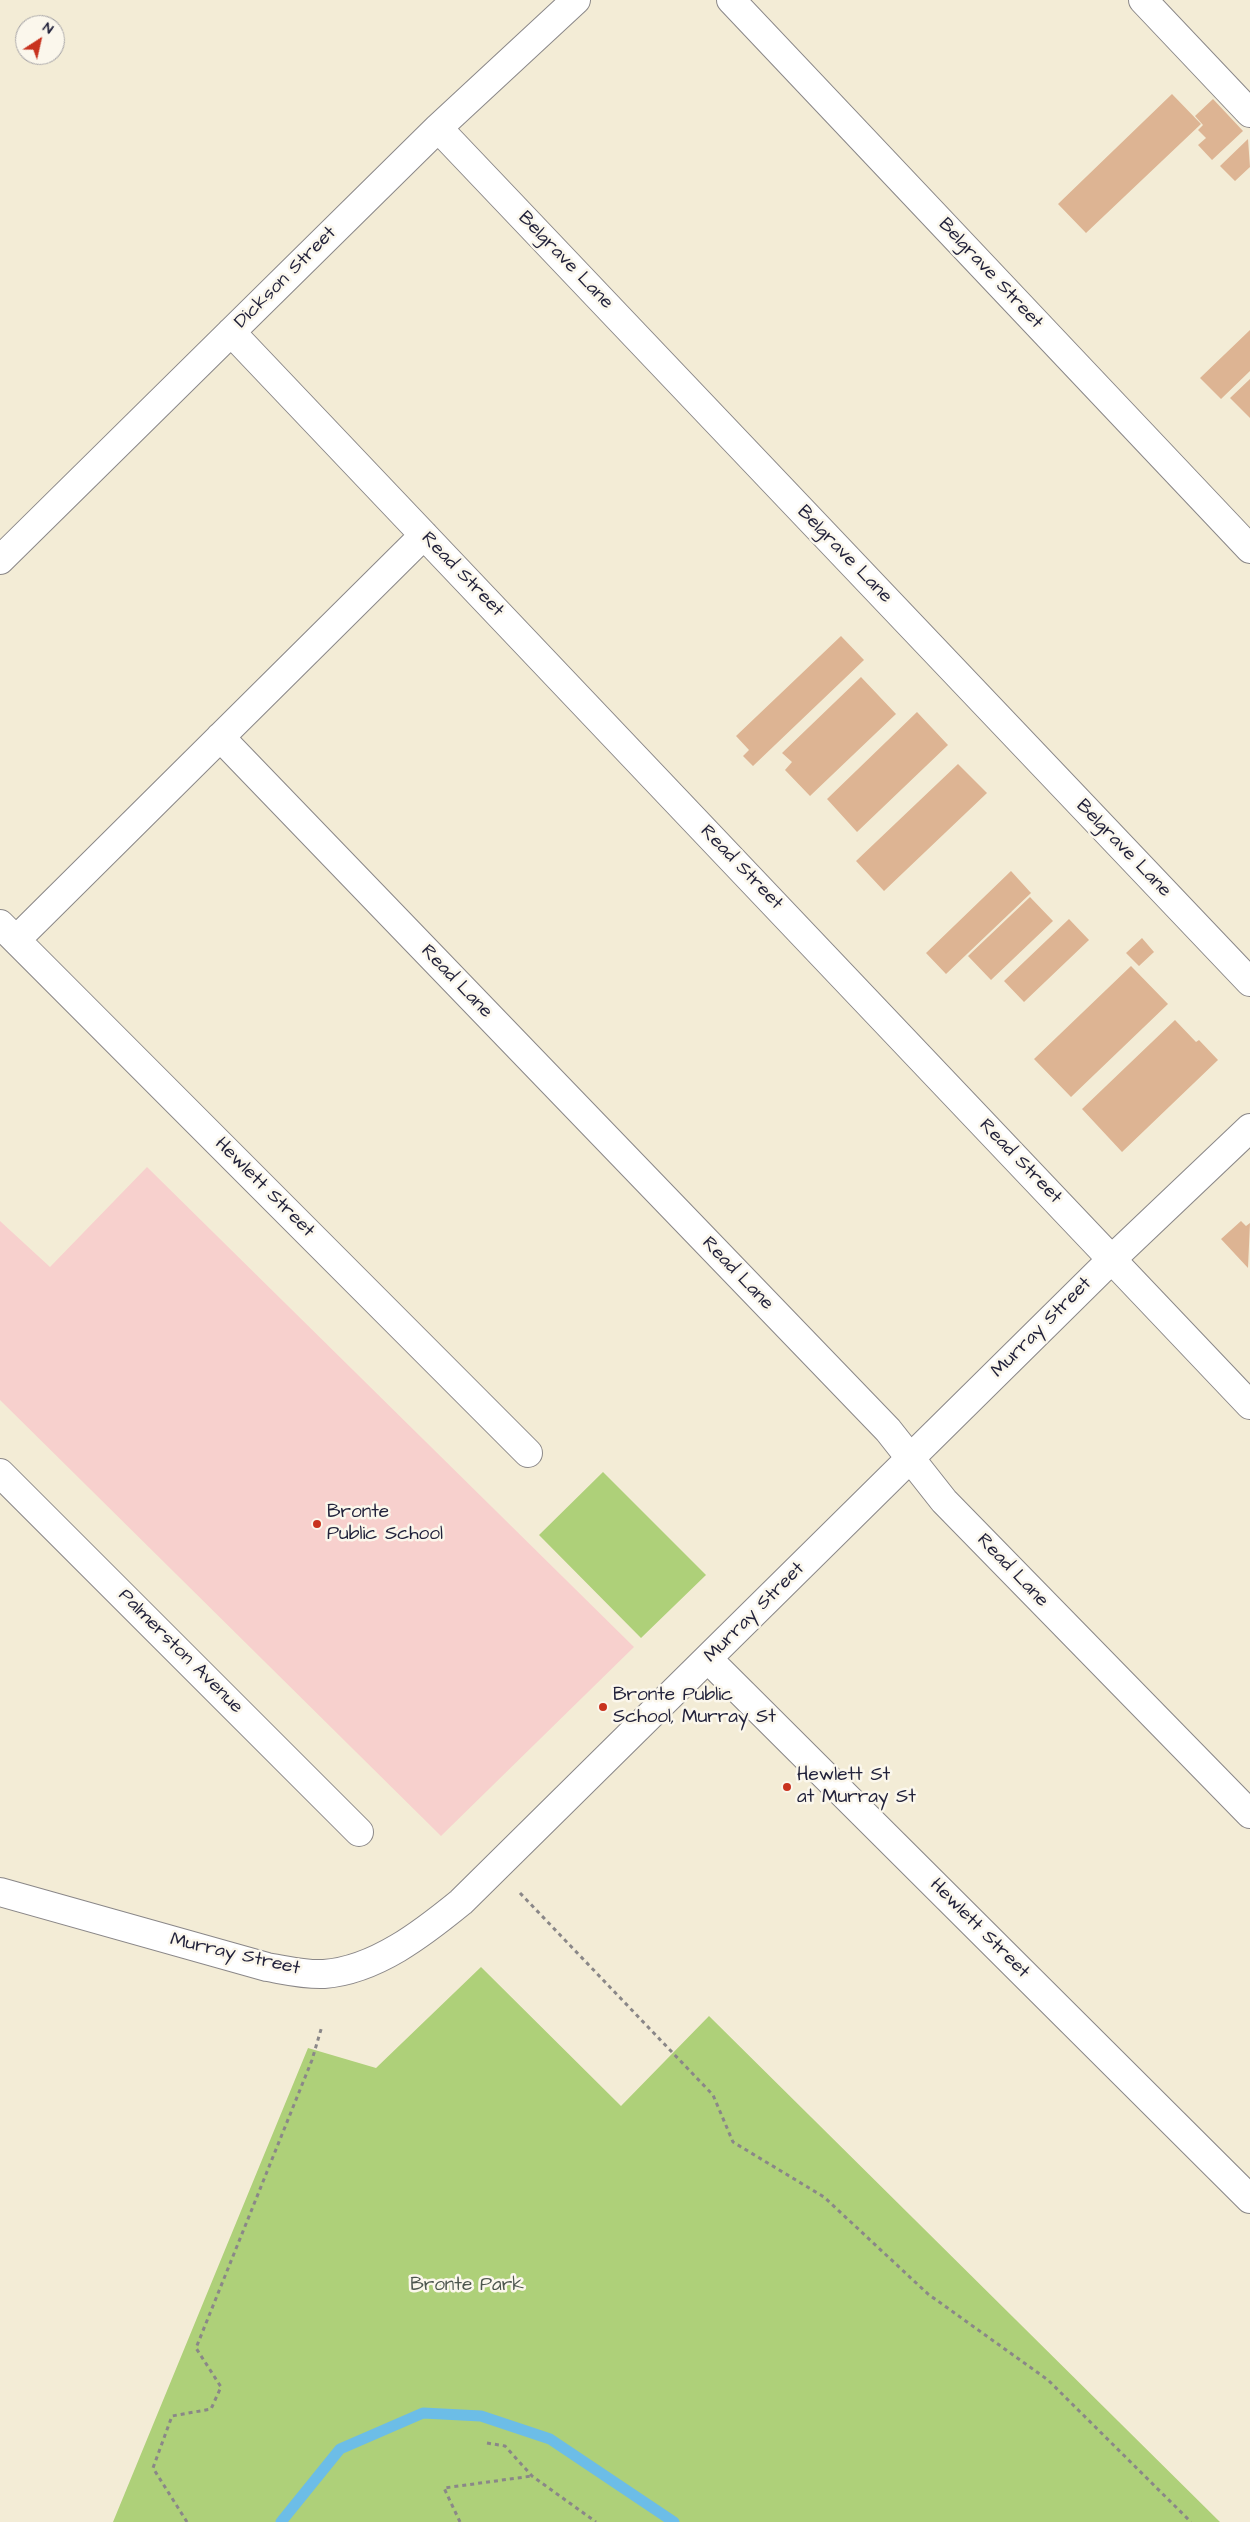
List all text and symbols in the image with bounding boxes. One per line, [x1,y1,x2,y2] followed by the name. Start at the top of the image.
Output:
[15,15,65,65] north arrow
[39,18,57,39] text: N
[513,207,617,315] street label: Belgrave Lane
[933,214,1047,334] street label: Belgrave Street
[230,222,342,334] street label: Dickson Street
[792,501,896,609] street label: Belgrave Lane
[416,528,508,622] street label: Read Street
[1071,795,1175,903] street label: Belgrave Lane
[695,821,787,915] street label: Read Street
[415,940,497,1024] street label: Read Lane
[974,1115,1066,1209] street label: Read Street
[209,1133,319,1243] street label: Hewlett Street
[696,1232,778,1316] street label: Read Lane
[987,1273,1097,1383] street label: Murray Street
[327,1502,443,1546] place label: Bronte Public School
[311,1518,323,1530] marker: Bronte Public School
[971,1529,1053,1613] street label: Read Lane
[700,1558,810,1668] street label: Murray Street
[113,1585,247,1719] street label: Palmerston Avenue
[613,1685,776,1729] place label: Bronte Public School, Murray St
[597,1701,609,1713] marker: Bronte Public School, Murray St
[797,1765,916,1809] place label: Hewlett St at Murray St
[781,1781,793,1793] marker: Hewlett St at Murray St
[924,1874,1034,1984] street label: Hewlett Street
[168,1929,302,1981] street label: Murray Street
[410,2275,524,2297] park label: Bronte Park

